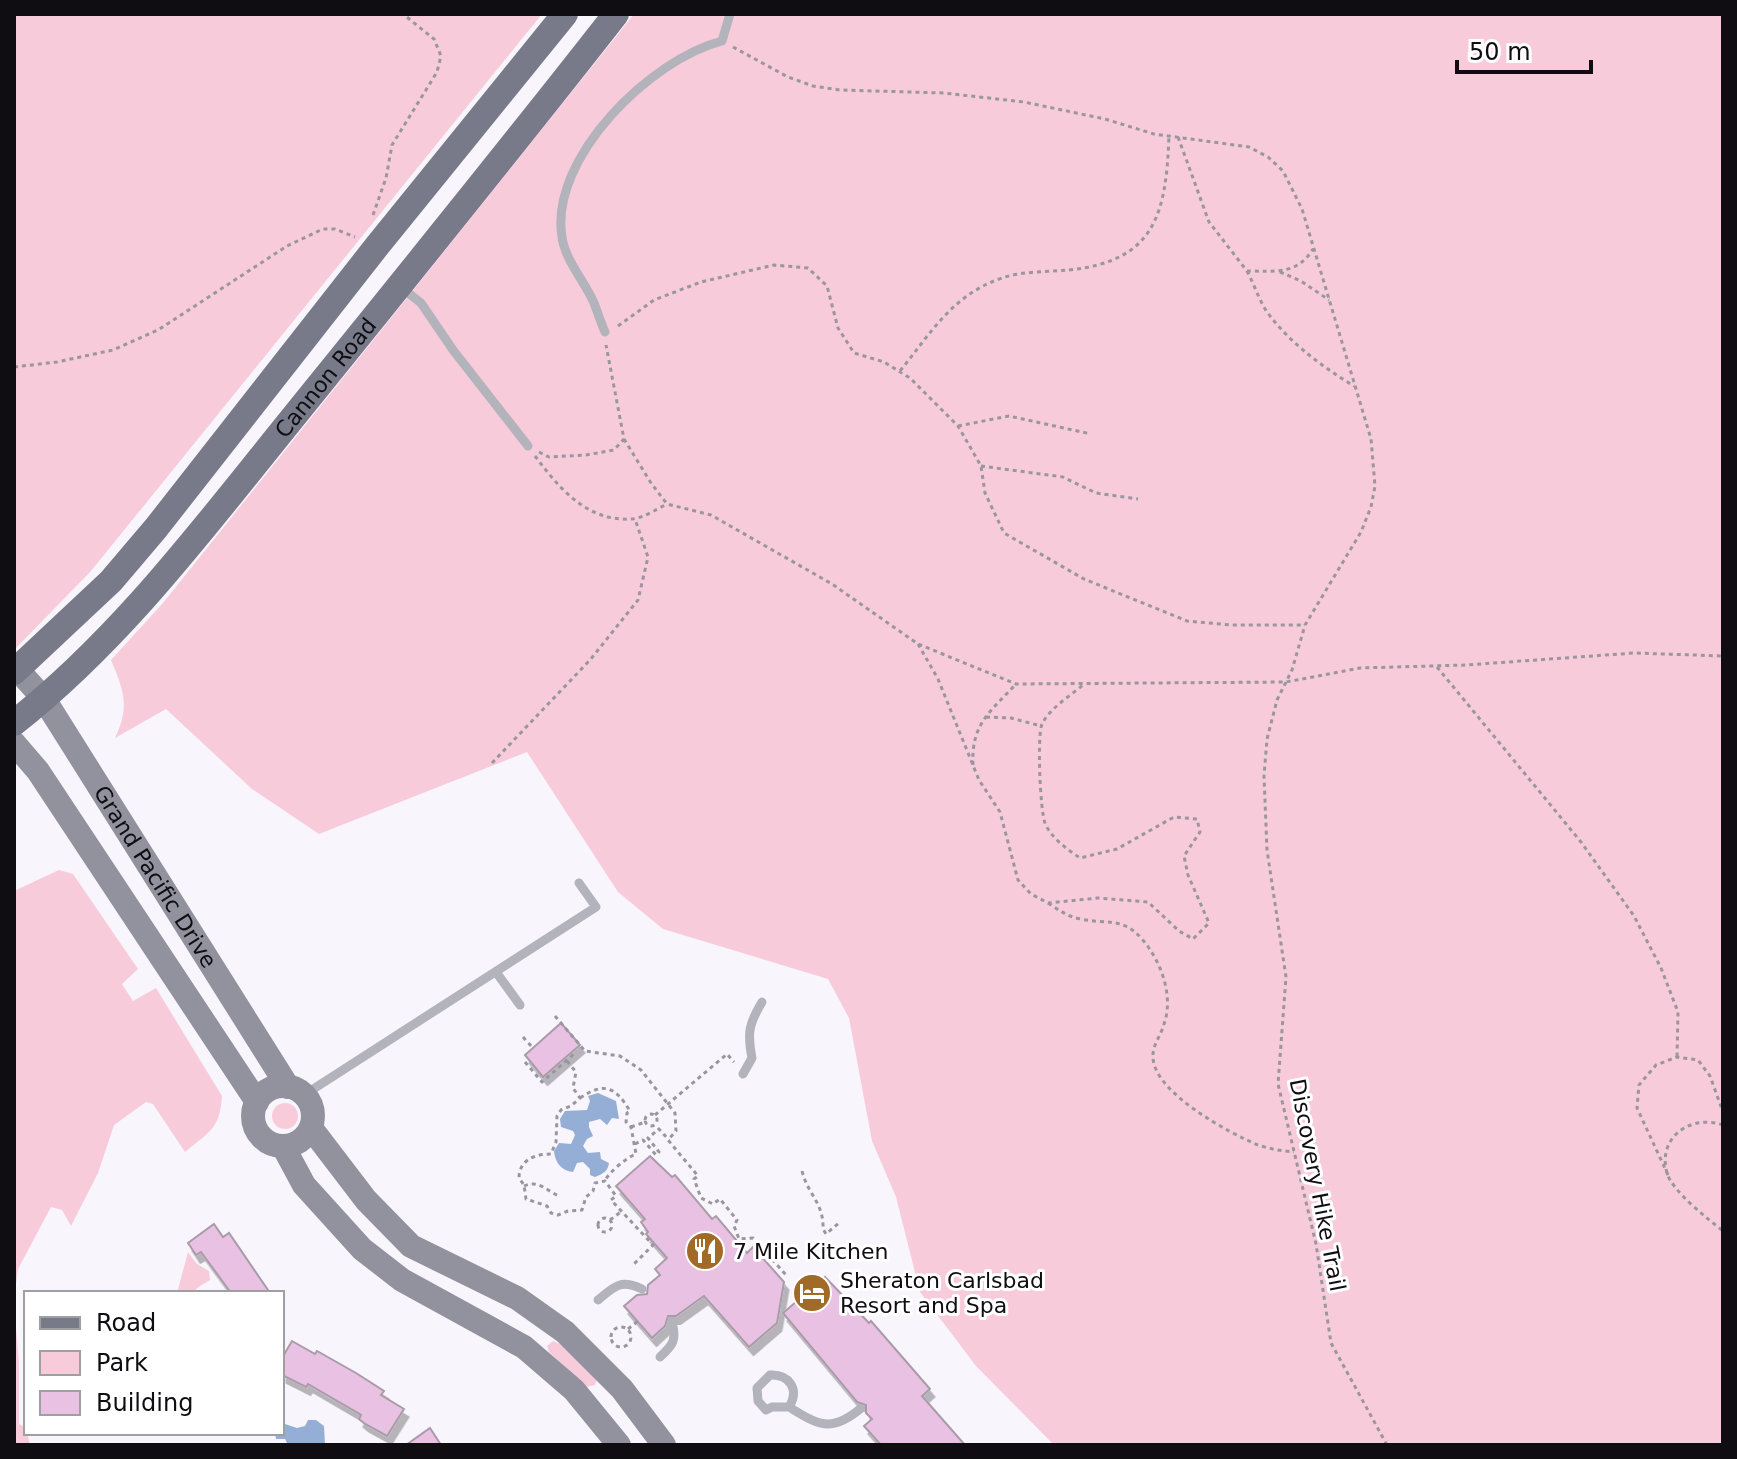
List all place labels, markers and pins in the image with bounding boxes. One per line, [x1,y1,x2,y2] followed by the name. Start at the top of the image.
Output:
[684,1230,726,1272] restaurant icon: 7 Mile Kitchen
[733,1239,888,1264] place label: 7 Mile Kitchen
[840,1268,1044,1318] place label: Sheraton Carlsbad Resort and Spa
[791,1272,833,1314] hotel icon: Sheraton Carlsbad Resort and Spa

